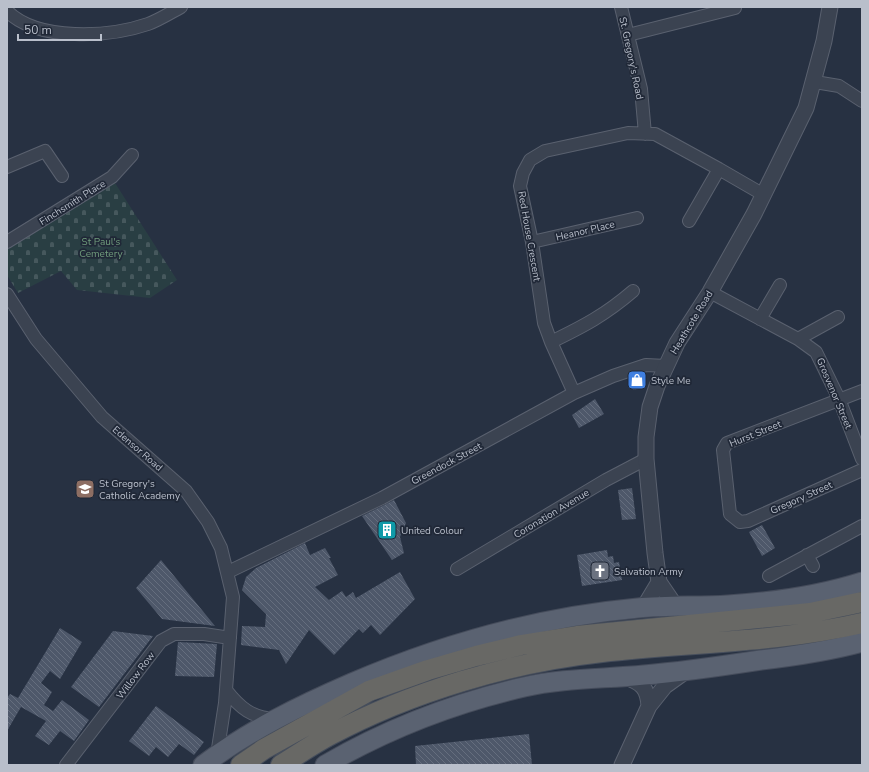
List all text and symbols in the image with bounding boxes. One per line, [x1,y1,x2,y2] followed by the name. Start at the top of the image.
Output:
[18,16,101,42] scale bar
[615,16,647,101] street label: St. Gregory's Road
[24,22,52,38] text: 50 m
[37,177,108,229] street label: Finchsmith Place
[514,190,544,283] street label: Red House Crescent
[554,217,616,245] street label: Heanor Place
[79,235,124,261] park label: St Paul's Cemetery
[667,288,716,357] street label: Heathcote Road
[813,356,856,432] street label: Grosvenor Street
[626,369,648,391] shop icon: Style Me
[651,374,691,388] place label: Style Me
[727,417,784,451] street label: Hurst Street
[109,423,166,475] street label: Edensor Road
[409,439,485,488] street label: Greendock Street
[99,477,181,503] place label: St Gregory's Catholic Academy
[74,478,96,500] school or university icon: St Gregory's Catholic Academy
[768,478,835,518] street label: Gregory Street
[511,486,592,542] street label: Coronation Avenue
[376,519,398,541] building icon: United Colour
[401,524,463,538] place label: United Colour
[589,560,611,582] church icon: Salvation Army
[614,565,684,579] place label: Salvation Army
[113,649,159,702] street label: Willow Row

